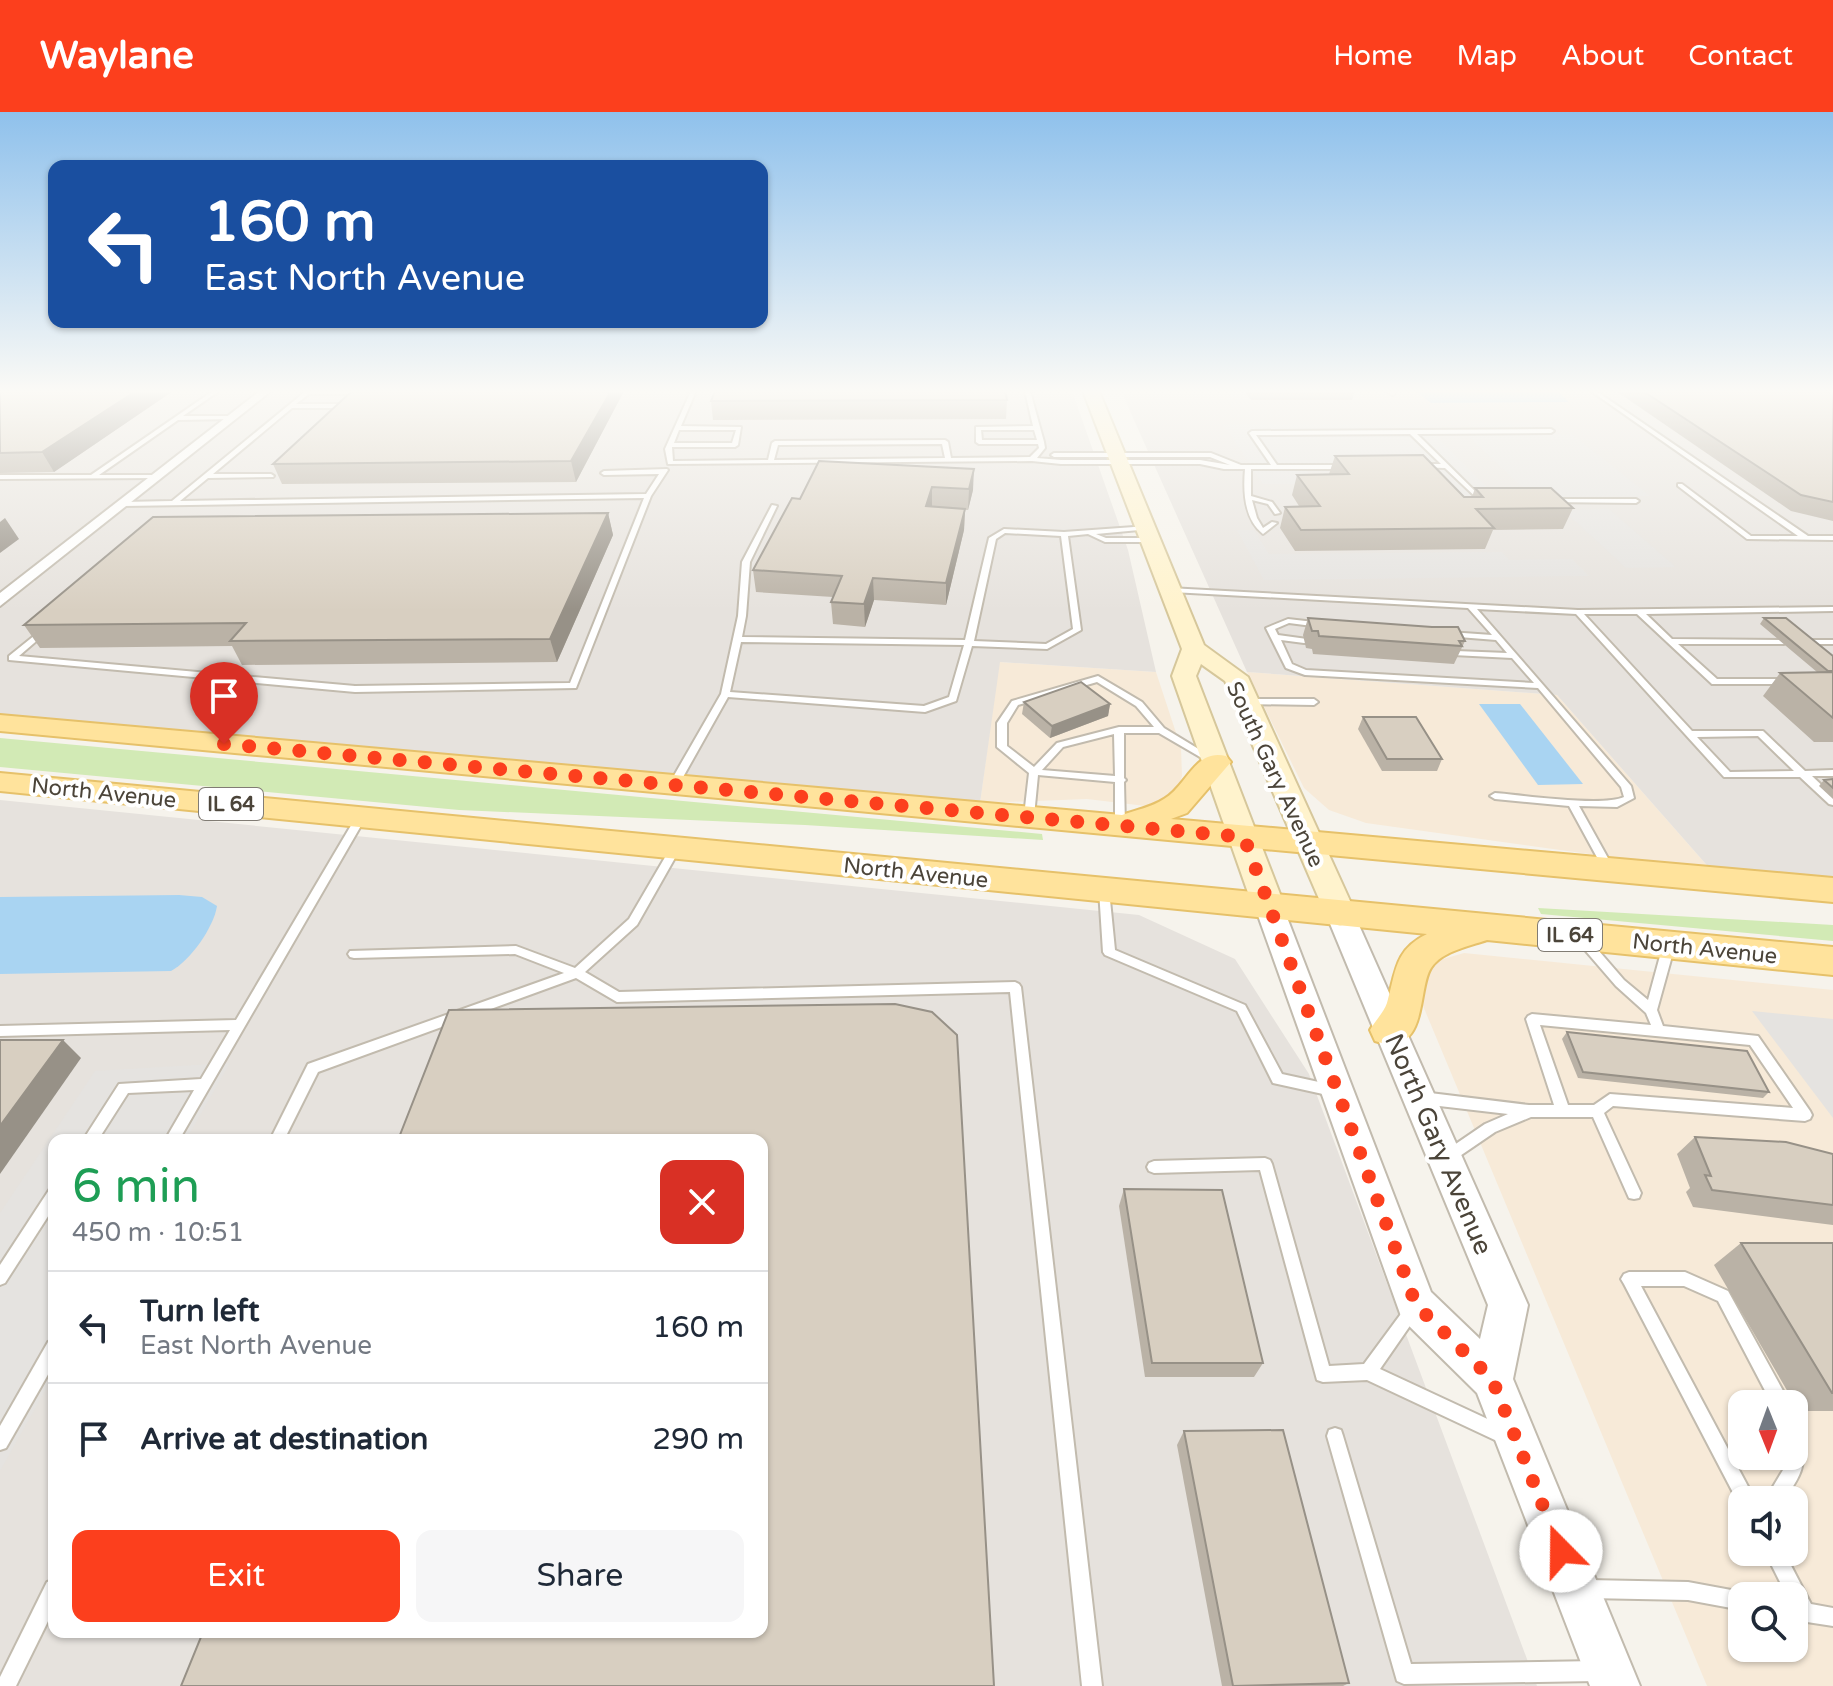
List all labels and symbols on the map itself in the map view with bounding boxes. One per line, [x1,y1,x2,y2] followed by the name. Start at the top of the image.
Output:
[190,662,258,744] pin
[1221,678,1329,871] street label: South Gary Avenue
[30,772,178,814] street label: North Avenue
[199,788,263,820] road number: IL 64
[842,852,990,894] street label: North Avenue
[1538,919,1602,951] road number: IL 64
[1631,928,1779,970] street label: North Avenue
[1378,1029,1499,1259] street label: North Gary Avenue
[1728,1390,1808,1470] north arrow
[1519,1509,1603,1593] position arrow

